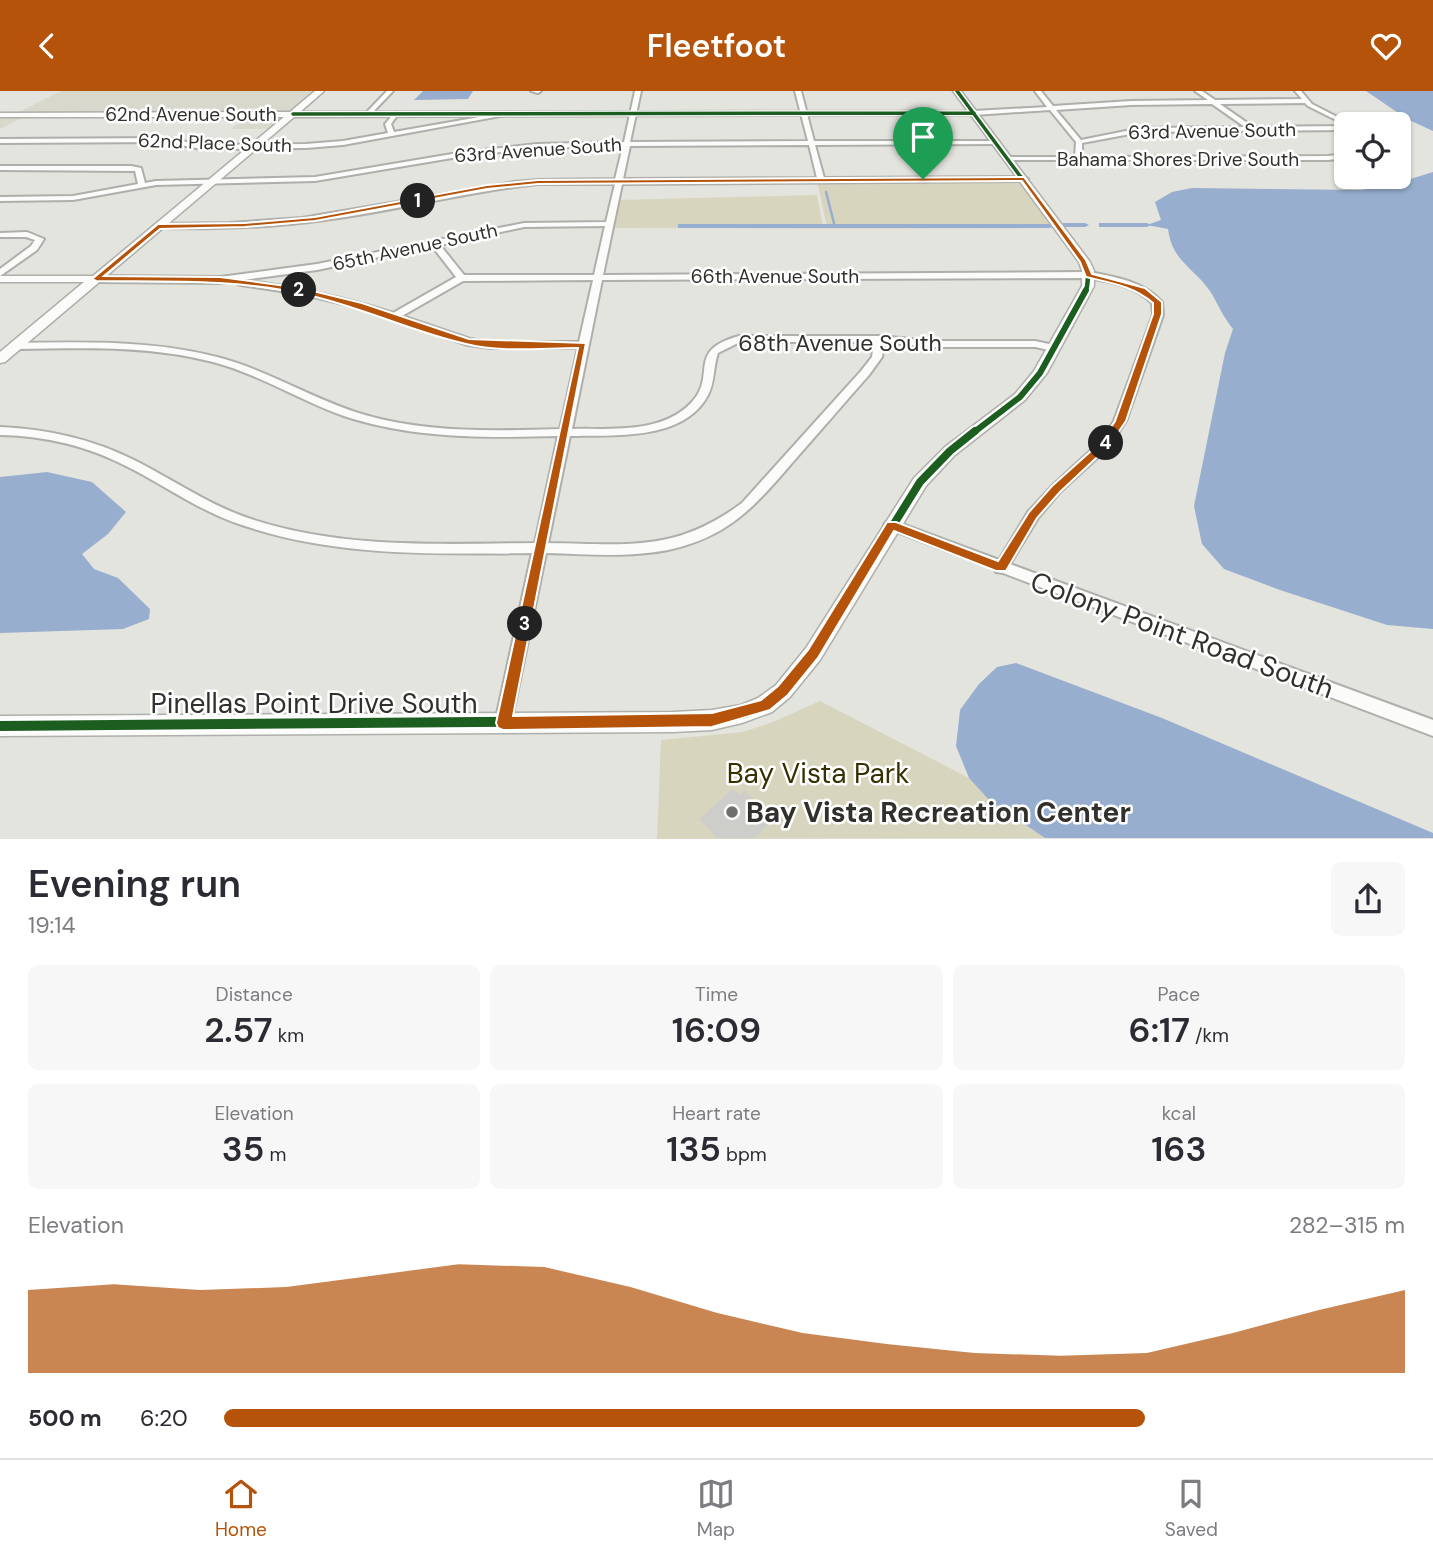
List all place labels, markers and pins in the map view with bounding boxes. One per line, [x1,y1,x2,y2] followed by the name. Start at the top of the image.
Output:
[893,107,953,179] pin
[400,183,436,219] pin: 1
[282,273,316,307] pin: 2
[1088,425,1124,461] pin: 4
[508,607,542,641] pin: 3
[746,794,1131,831] place label: Bay Vista Recreation Center
[724,804,740,820] marker: Bay Vista Recreation Center

